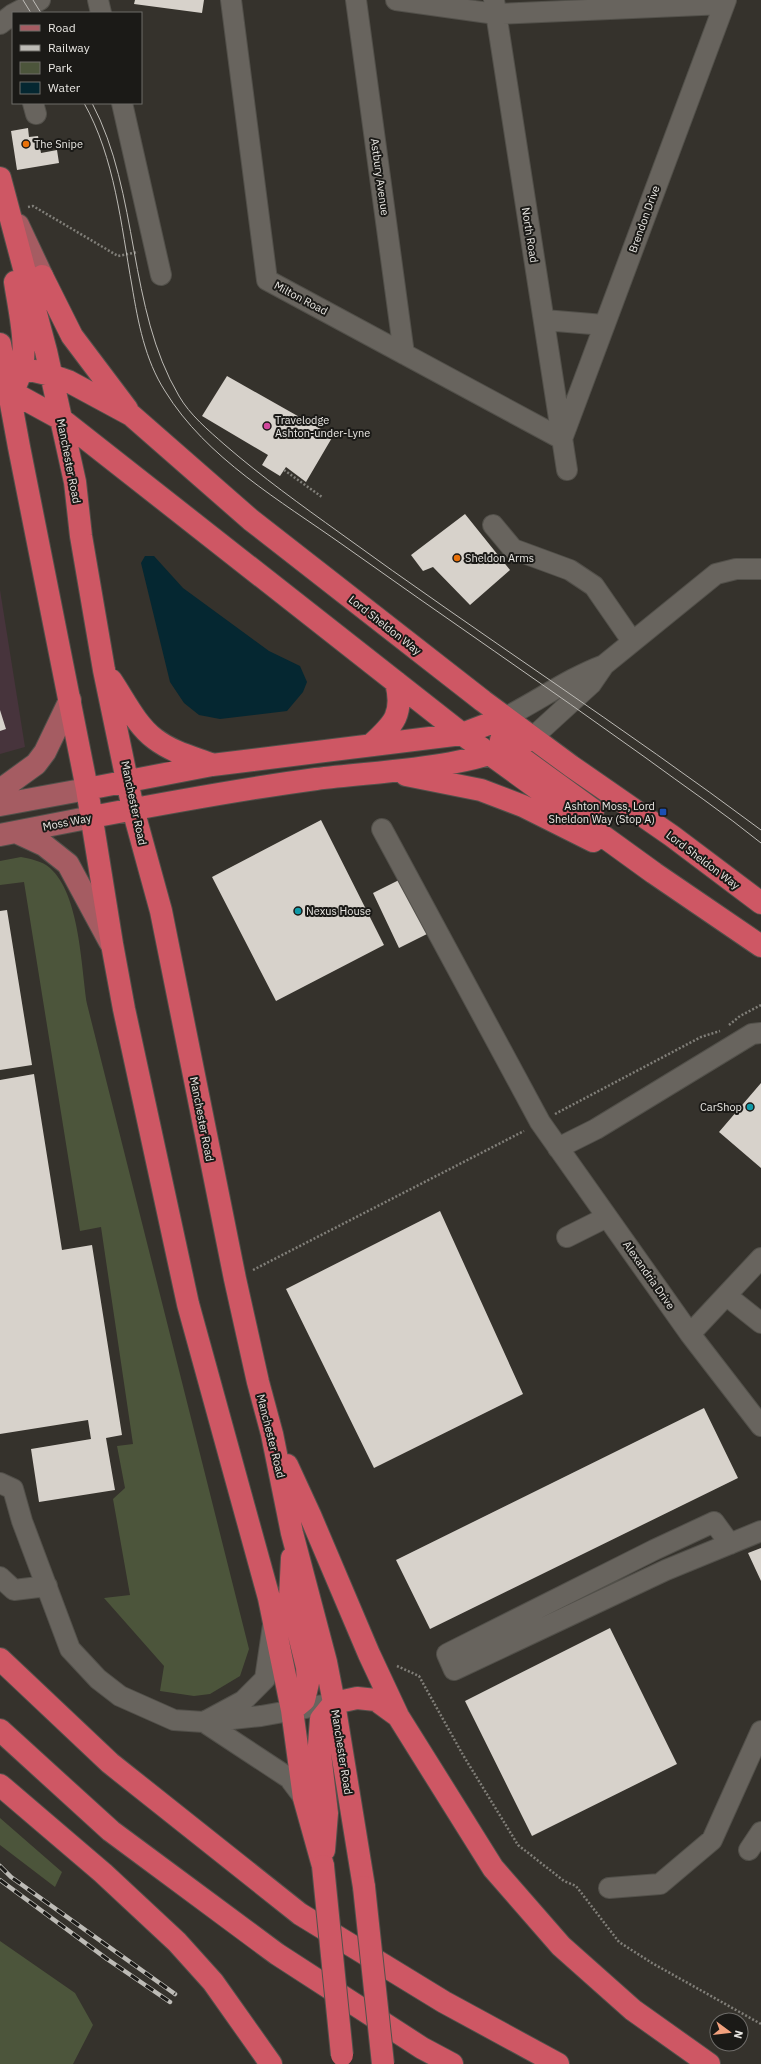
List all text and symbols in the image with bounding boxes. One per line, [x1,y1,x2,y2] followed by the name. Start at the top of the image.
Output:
[12,12,142,104] legend
[48,20,76,35] text: Road
[48,40,90,55] text: Railway
[48,60,73,75] text: Park
[48,80,81,95] text: Water
[34,137,83,151] place label: The Snipe
[368,138,392,216] street label: Astbury Avenue
[21,139,31,149] marker: The Snipe
[625,184,663,254] street label: Brendon Drive
[519,206,541,264] street label: North Road
[272,278,330,318] street label: Milton Road
[275,413,370,440] place label: Travelodge Ashton-under-Lyne
[54,417,84,505] street label: Manchester Road
[262,421,272,431] marker: Travelodge Ashton-under-Lyne
[465,551,534,565] place label: Sheldon Arms
[452,553,462,563] marker: Sheldon Arms
[346,592,425,658] street label: Lord Sheldon Way
[118,760,150,846] street label: Manchester Road
[549,799,655,826] place label: Ashton Moss, Lord Sheldon Way (Stop A)
[658,807,668,817] marker: Ashton Moss, Lord Sheldon Way (Stop A)
[41,810,93,834] street label: Moss Way
[663,828,743,893] street label: Lord Sheldon Way
[306,904,371,918] place label: Nexus House
[293,906,303,916] marker: Nexus House
[187,1075,217,1163] street label: Manchester Road
[700,1100,742,1114] place label: CarShop
[745,1102,755,1112] marker: CarShop
[620,1238,678,1312] street label: Alexandria Drive
[254,1393,288,1479] street label: Manchester Road
[328,1708,356,1796] street label: Manchester Road
[709,2012,749,2052] north arrow
[731,2029,746,2040] text: N

